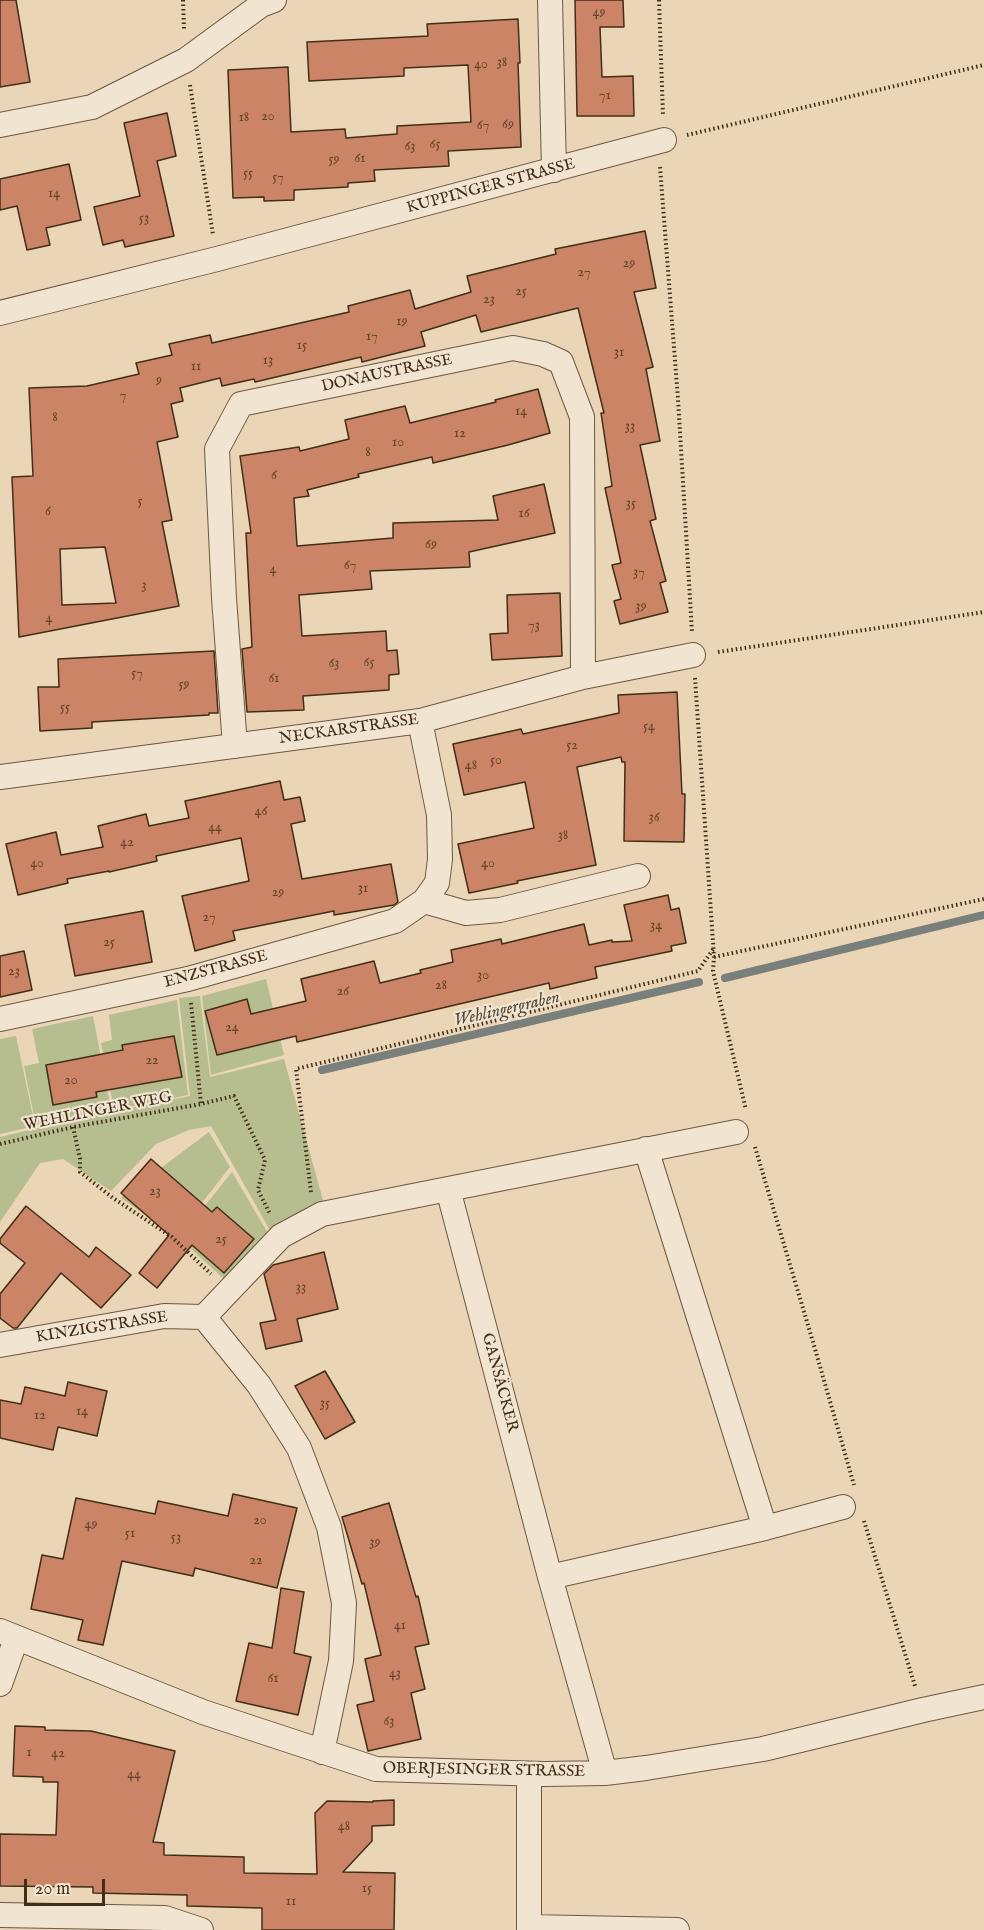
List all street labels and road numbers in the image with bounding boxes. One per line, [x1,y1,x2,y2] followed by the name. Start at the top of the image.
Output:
[405,155,577,219] street label: KUPPINGER STRASSE
[320,351,454,397] street label: DONAUSTRASSE
[278,711,420,749] street label: NECKARSTRASSE
[162,947,270,993] street label: ENZSTRASSE
[22,1088,174,1136] street label: WEHLINGER WEG
[35,1308,169,1348] street label: KINZIGSTRASSE
[477,1331,521,1435] street label: GANSÄCKER
[383,1760,585,1782] street label: OBERJESINGER STRASSE

